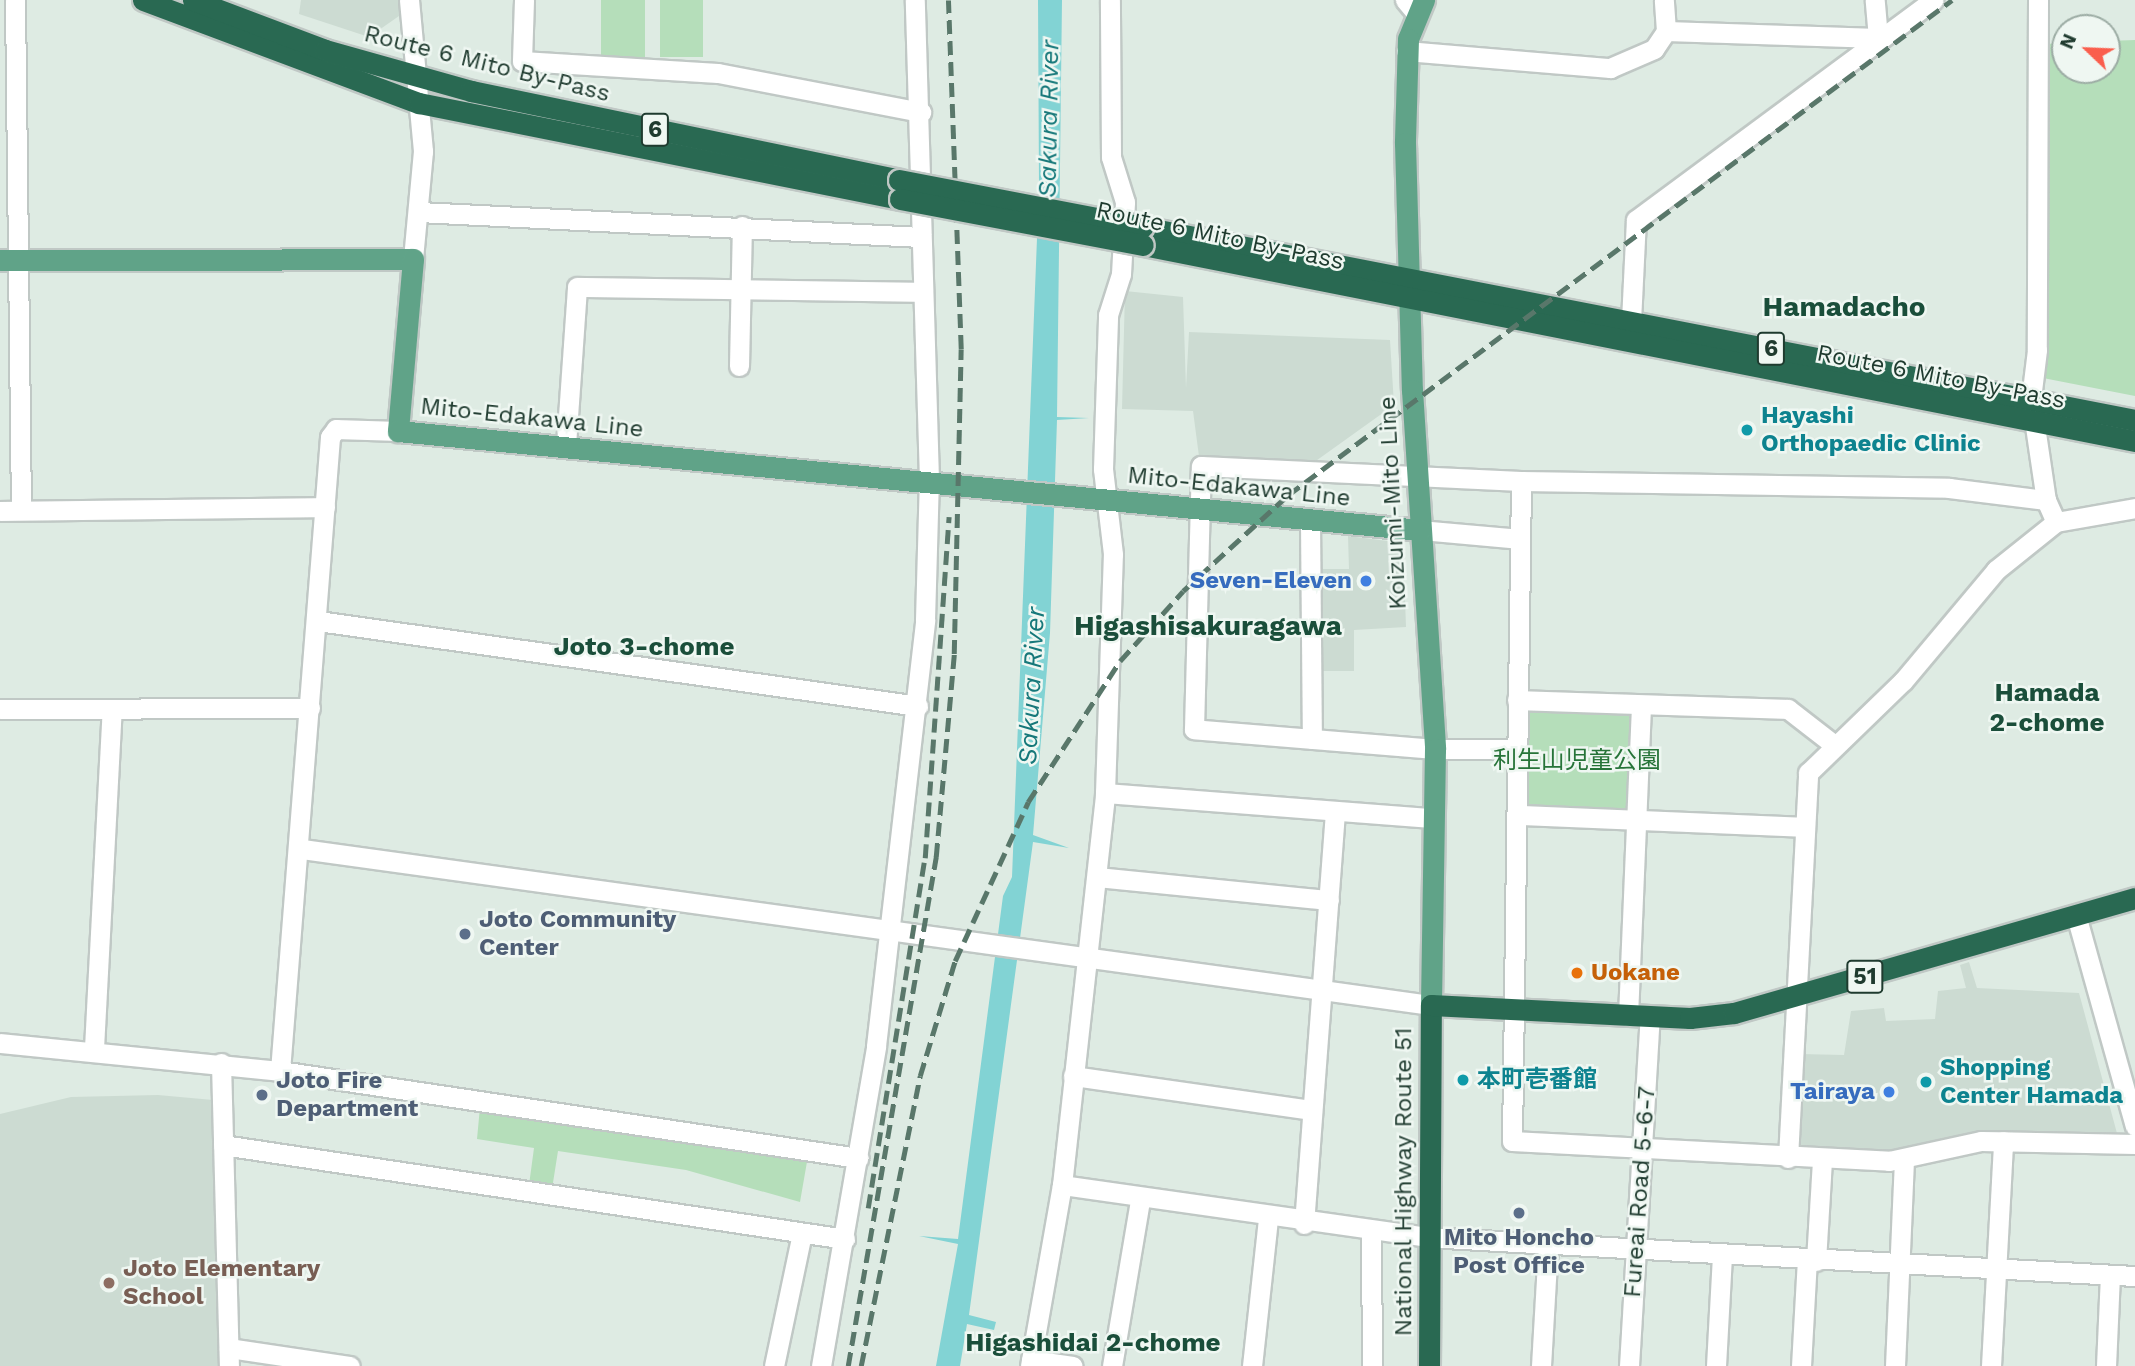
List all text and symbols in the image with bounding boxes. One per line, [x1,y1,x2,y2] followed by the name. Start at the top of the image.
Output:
[2051,14,2121,84] north arrow
[361,19,613,109] street label: Route 6 Mito By-Pass
[2055,30,2081,52] text: N
[1032,40,1066,198] water label: Sakura River
[639,111,671,150] road number: 6
[1094,196,1346,276] street label: Route 6 Mito By-Pass
[1762,290,1926,324] district label: Hamadacho
[1755,330,1787,368] road number: 6
[1814,339,2068,415] street label: Route 6 Mito By-Pass
[419,392,645,444] street label: Mito-Edakawa Line
[1373,396,1413,610] street label: Koizumi-Mito Line
[1761,402,1980,458] place label: Hayashi Orthopaedic Clinic
[1739,422,1755,438] marker: Hayashi Orthopaedic Clinic
[1126,461,1352,513] street label: Mito-Edakawa Line
[1190,567,1352,595] place label: Seven-Eleven
[1358,573,1374,589] marker: Seven-Eleven
[1012,606,1052,766] water label: Sakura River
[1074,609,1342,643] district label: Higashisakuragawa
[554,631,734,663] district label: Joto 3-chome
[1990,677,2104,738] district label: Hamada 2-chome
[1493,747,1661,775] park label: 利生山児童公園
[479,906,676,962] place label: Joto Community Center
[457,926,473,942] marker: Joto Community Center
[1846,958,1884,996] road number: 51
[1591,959,1680,987] place label: Uokane
[1569,965,1585,981] marker: Uokane
[1390,1027,1418,1337] street label: National Highway Route 51
[1940,1054,2124,1110] place label: Shopping Center Hamada
[1477,1066,1597,1094] place label: 本町壱番館
[276,1067,418,1123] place label: Joto Fire Department
[1455,1072,1471,1088] marker: 本町壱番館
[1918,1074,1934,1090] marker: Shopping Center Hamada
[1790,1078,1875,1106] place label: Tairaya
[1881,1084,1897,1100] marker: Tairaya
[1618,1085,1662,1299] street label: Fureai Road 5-6-7
[254,1087,270,1103] marker: Joto Fire Department
[1511,1205,1527,1221] marker: Mito Honcho Post Office
[1444,1224,1594,1280] place label: Mito Honcho Post Office
[123,1255,320,1311] place label: Joto Elementary School
[101,1275,117,1291] marker: Joto Elementary School
[965,1327,1221,1359] district label: Higashidai 2-chome

